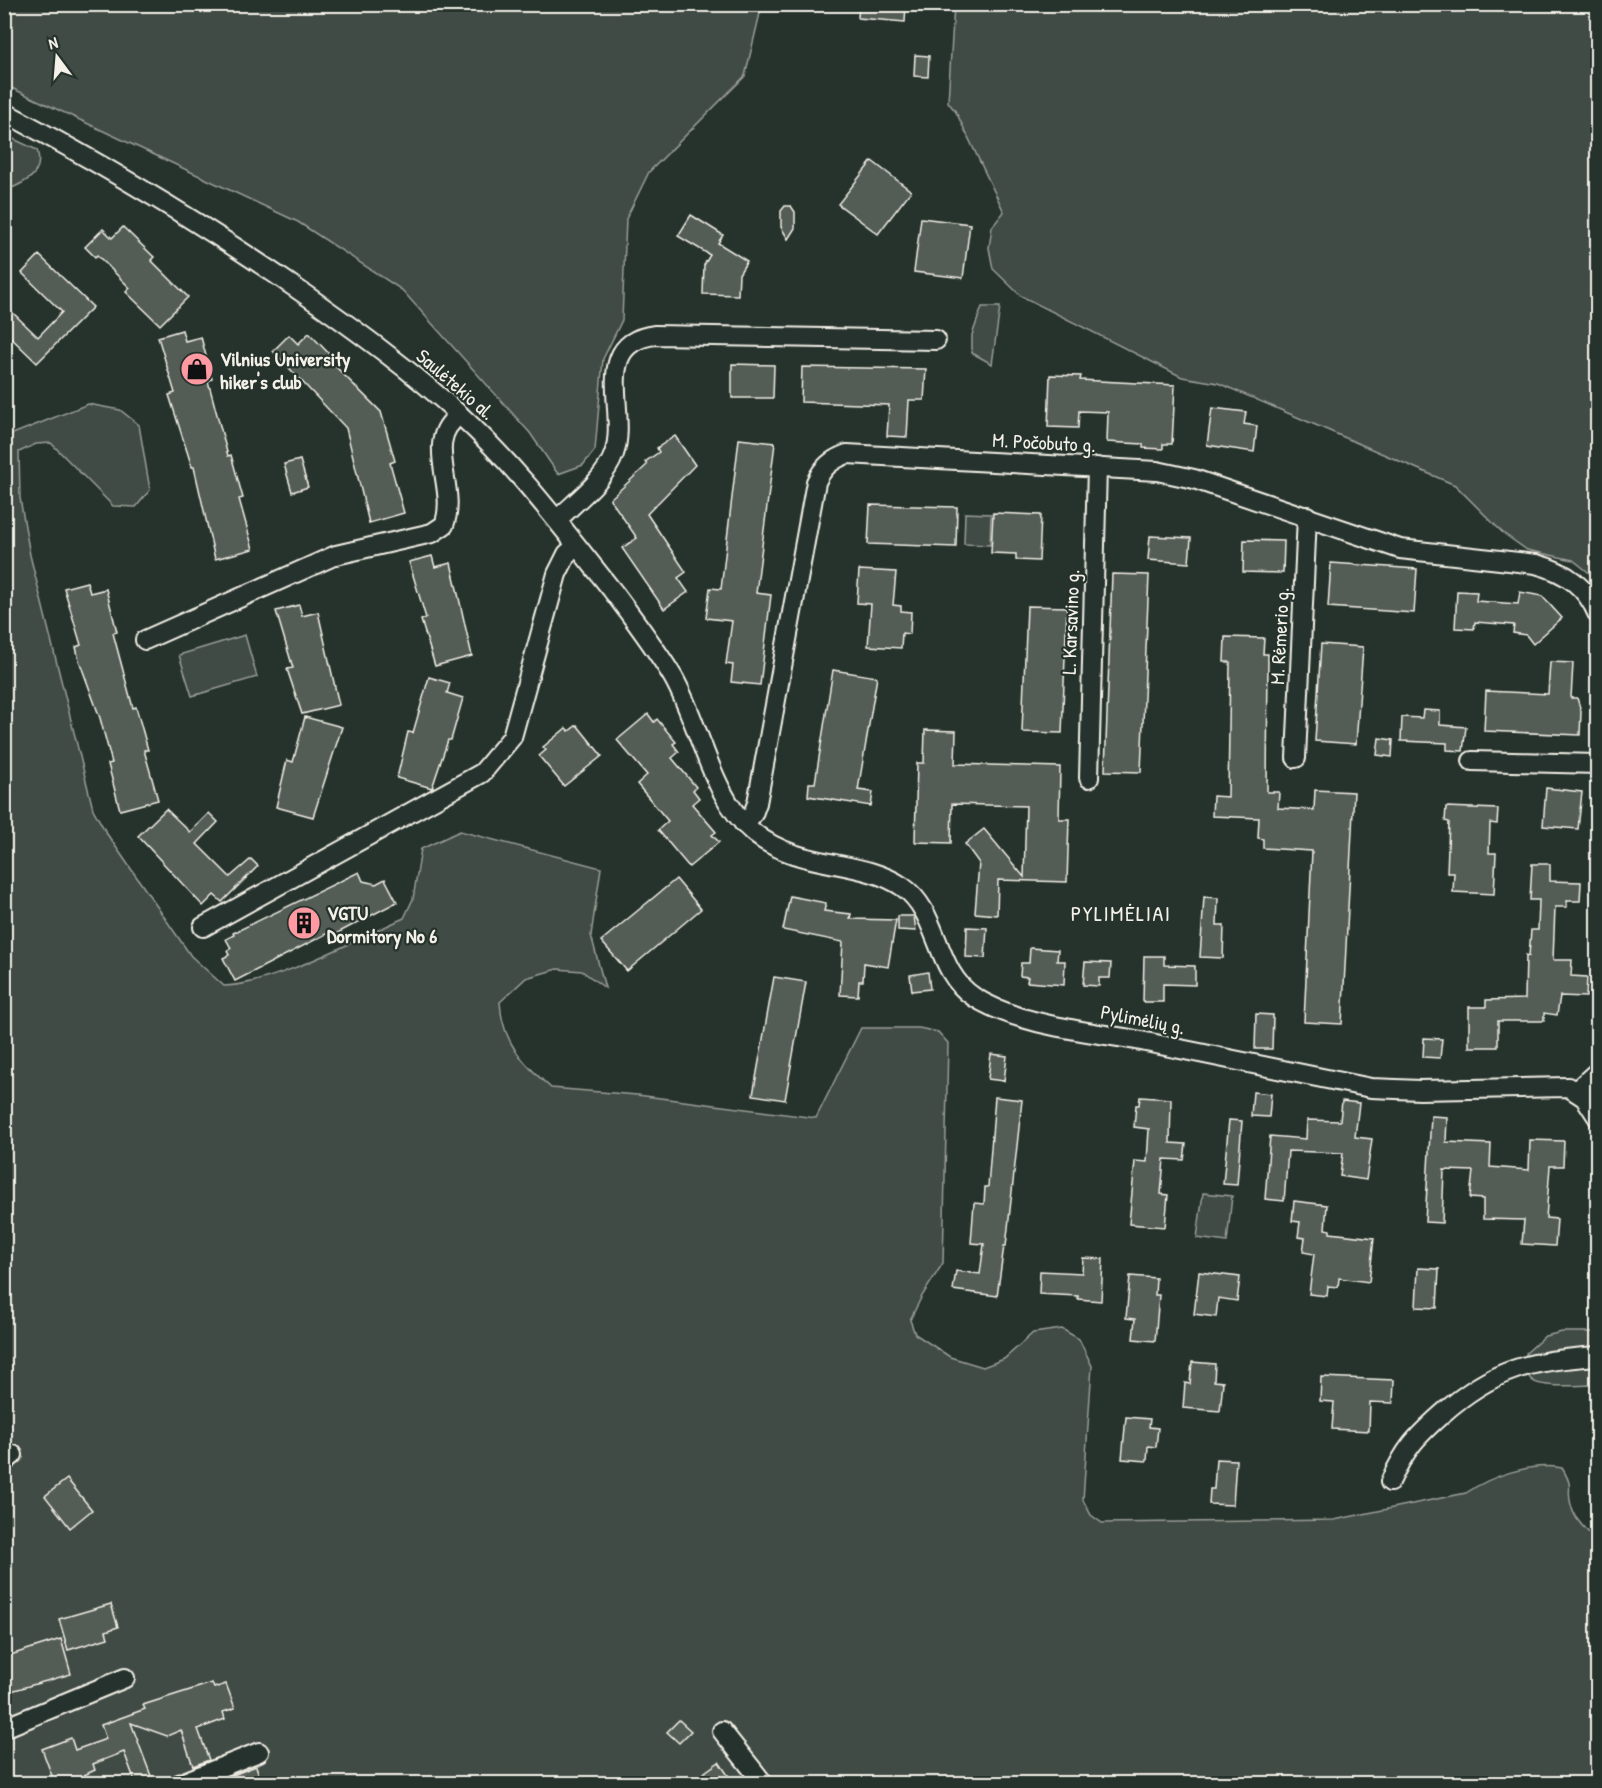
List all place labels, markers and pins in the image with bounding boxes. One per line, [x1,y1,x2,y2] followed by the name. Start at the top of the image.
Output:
[220,345,351,395] place label: Vilnius University hiker's club
[179,351,215,387] shop icon: Vilnius University hiker's club
[327,899,437,950] place label: VGTU Dormitory No 6
[286,905,322,941] building icon: VGTU Dormitory No 6

